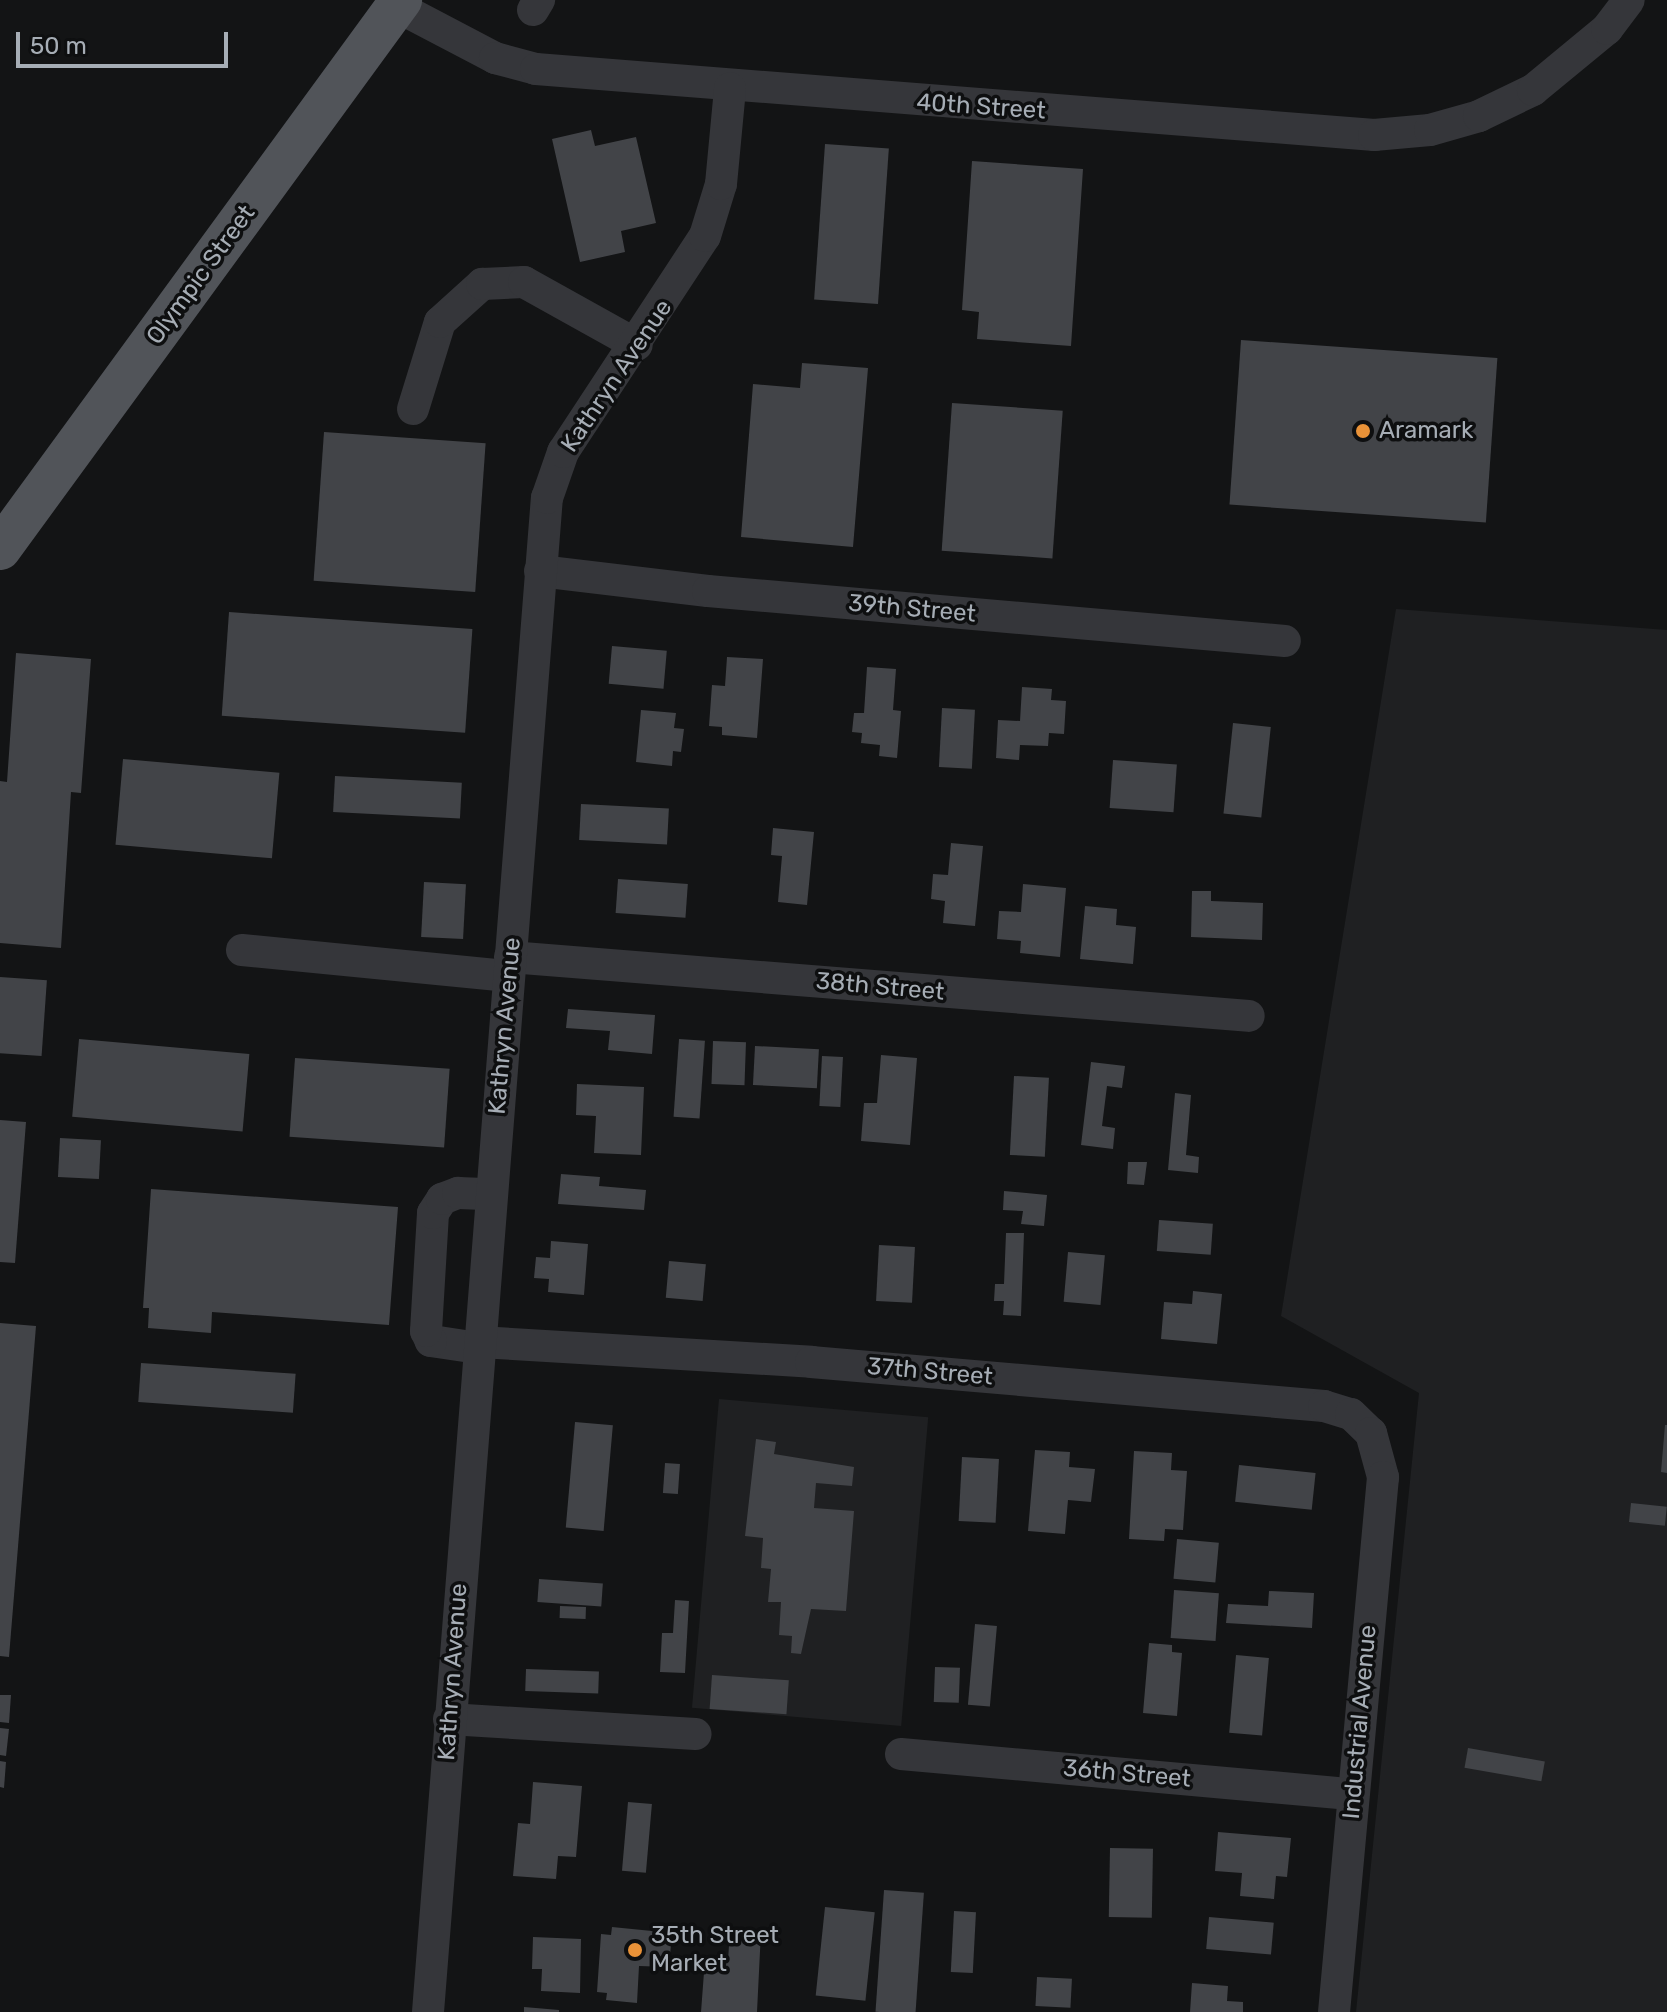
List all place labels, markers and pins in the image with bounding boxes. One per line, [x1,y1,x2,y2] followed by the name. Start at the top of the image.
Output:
[1379,417,1473,445] place label: Aramark
[1354,422,1372,440] marker: Aramark
[651,1922,779,1978] place label: 35th Street Market
[626,1941,644,1959] marker: 35th Street Market

